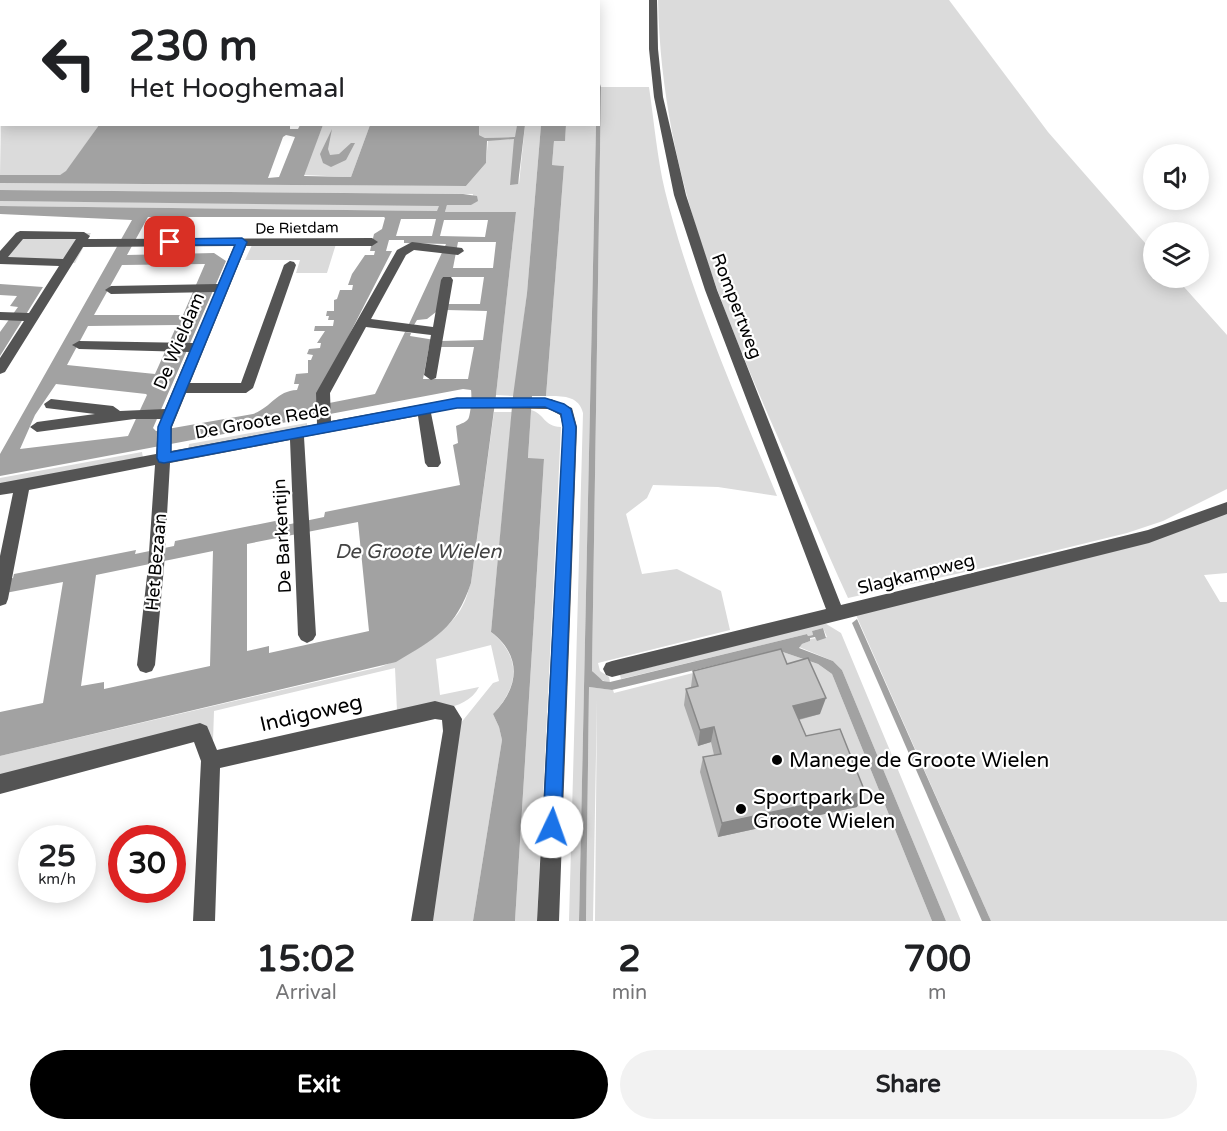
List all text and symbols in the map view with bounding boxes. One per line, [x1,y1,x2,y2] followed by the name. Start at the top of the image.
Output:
[129,21,258,72] text: 230 m
[30,24,108,102] icon: left
[129,72,345,105] text: Het Hooghemaal
[1143,144,1209,288] map controls
[1143,144,1209,210] button: sound
[144,216,195,267] pin
[255,218,339,238] street label: De Rietdam
[1143,222,1209,288] button: layers
[153,225,186,258] icon: arrive
[707,250,767,362] street label: Rompertweg
[149,289,209,393] street label: De Wieldam
[193,398,331,444] street label: De Groote Rede
[268,478,296,594] street label: De Barkentijn
[141,512,171,612] street label: Het Bezaan
[335,540,502,564] water label: De Groote Wielen
[855,549,977,599] street label: Slagkampweg
[257,690,365,737] street label: Indigoweg
[789,748,1049,773] place label: Manege de Groote Wielen
[770,753,784,767] marker: Manege de Groote Wielen
[753,785,895,834] place label: Sportpark De Groote Wielen
[520,795,584,859] position arrow
[734,802,748,816] marker: Sportpark De Groote Wielen
[108,825,186,903] speed limit sign: 30
[38,838,76,875] text: 25
[38,870,76,888] text: km/h
[256,938,356,981] text: 15:02
[618,938,641,981] text: 2
[903,938,971,981] text: 700
[275,981,337,1005] text: Arrival
[612,981,647,1005] text: min
[928,981,946,1005] text: m
[30,1050,608,1119] button: Exit
[620,1050,1197,1119] button: Share

